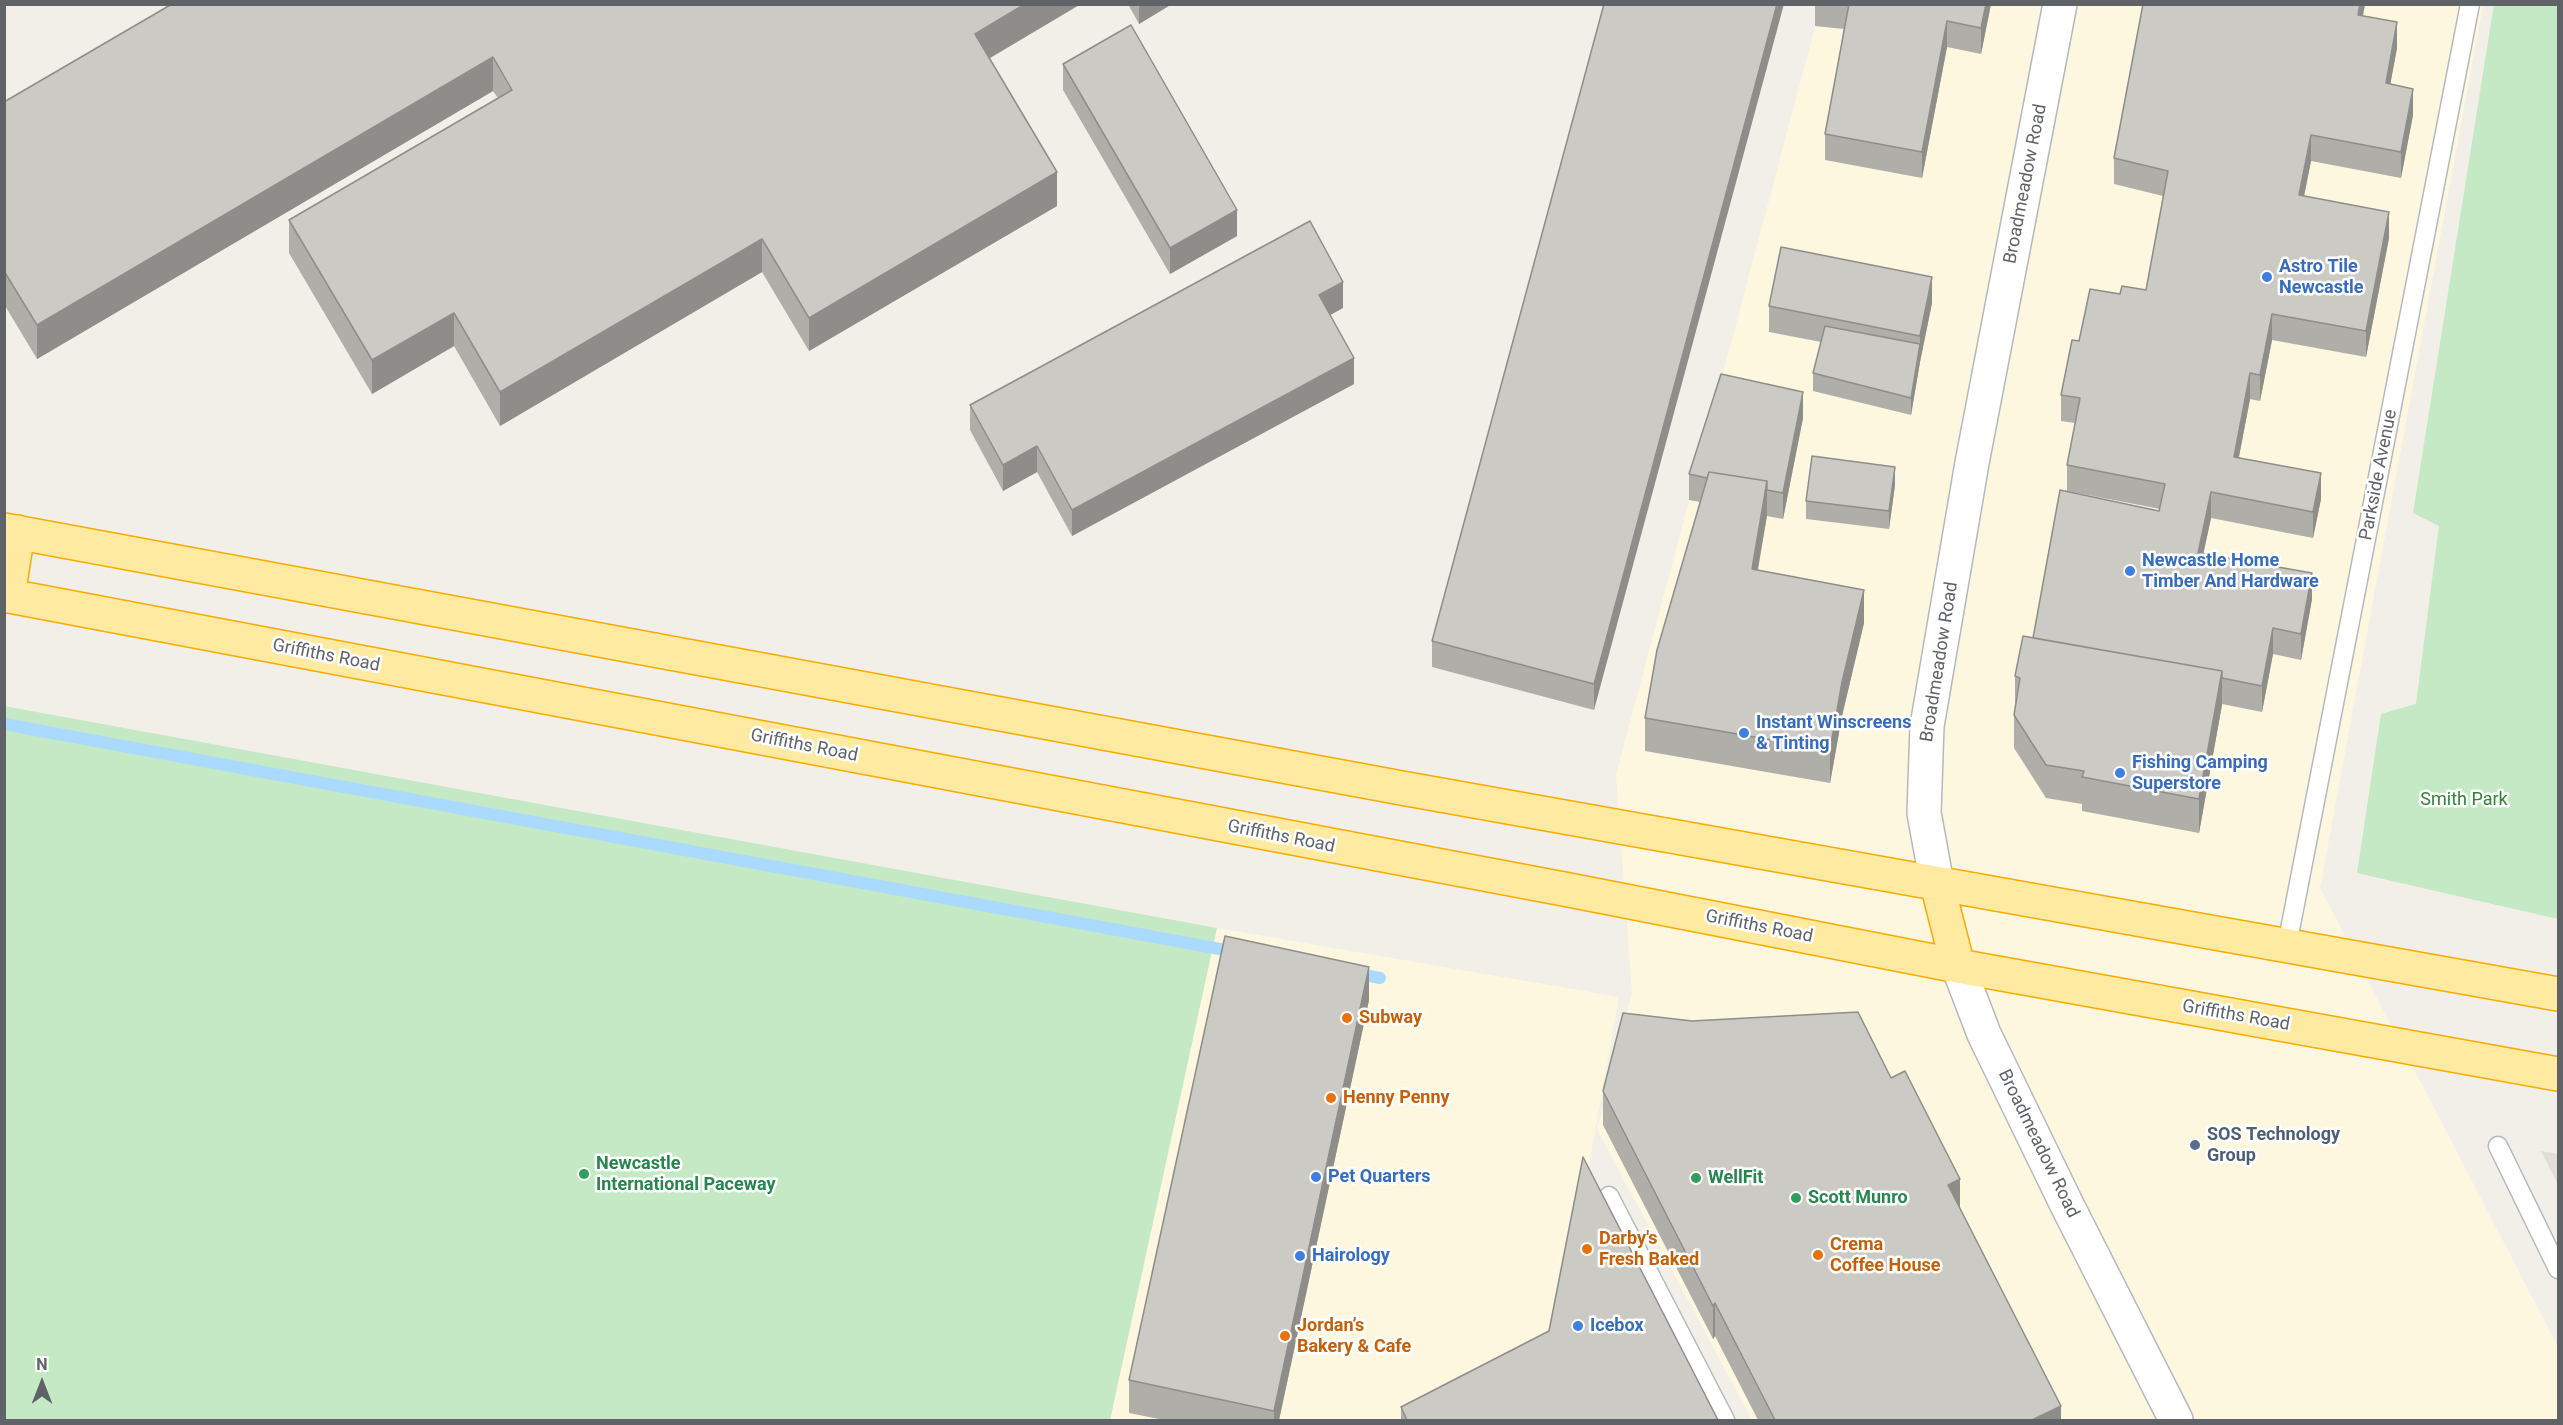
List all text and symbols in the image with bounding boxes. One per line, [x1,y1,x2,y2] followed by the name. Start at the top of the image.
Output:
[2000,102,2052,266] street label: Broadmeadow Road
[2279,256,2363,298] place label: Astro Tile Newcastle
[2260,270,2274,284] marker: Astro Tile Newcastle
[2356,408,2402,542] street label: Parkside Avenue
[2142,550,2319,592] place label: Newcastle Home Timber And Hardware
[2123,564,2137,578] marker: Newcastle Home Timber And Hardware
[1917,580,1963,744] street label: Broadmeadow Road
[270,635,382,677] street label: Griffiths Road
[1756,712,1911,754] place label: Instant Winscreens & Tinting
[748,725,860,767] street label: Griffiths Road
[1737,726,1751,740] marker: Instant Winscreens & Tinting
[2132,752,2268,795] place label: Fishing Camping Superstore
[2113,766,2127,780] marker: Fishing Camping Superstore
[2420,789,2508,811] park label: Smith Park
[1225,816,1337,858] street label: Griffiths Road
[1703,906,1815,948] street label: Griffiths Road
[2180,996,2292,1036] street label: Griffiths Road
[1359,1007,1422,1029] place label: Subway
[1340,1011,1354,1025] marker: Subway
[1993,1066,2083,1222] street label: Broadmeadow Road
[1343,1087,1450,1109] place label: Henny Penny
[1324,1091,1338,1105] marker: Henny Penny
[2207,1124,2340,1166] place label: SOS Technology Group
[2188,1138,2202,1152] marker: SOS Technology Group
[596,1153,775,1196] place label: Newcastle International Paceway
[1328,1166,1431,1188] place label: Pet Quarters
[577,1167,591,1181] marker: Newcastle International Paceway
[1708,1167,1763,1189] place label: WellFit
[1309,1170,1323,1184] marker: Pet Quarters
[1689,1171,1703,1185] marker: WellFit
[1808,1187,1908,1209] place label: Scott Munro
[1789,1191,1803,1205] marker: Scott Munro
[1599,1228,1699,1270] place label: Darby's Fresh Baked
[1830,1234,1940,1276] place label: Crema Coffee House
[1580,1242,1594,1256] marker: Darby's Fresh Baked
[1312,1245,1390,1267] place label: Hairology
[1811,1248,1825,1262] marker: Crema Coffee House
[1293,1249,1307,1263] marker: Hairology
[1297,1315,1411,1358] place label: Jordan’s Bakery & Cafe
[1590,1315,1644,1337] place label: Icebox
[1571,1319,1585,1333] marker: Icebox
[1278,1329,1292,1343] marker: Jordan’s Bakery & Cafe
[12,1353,72,1413] north arrow
[36,1355,48,1374] text: N

